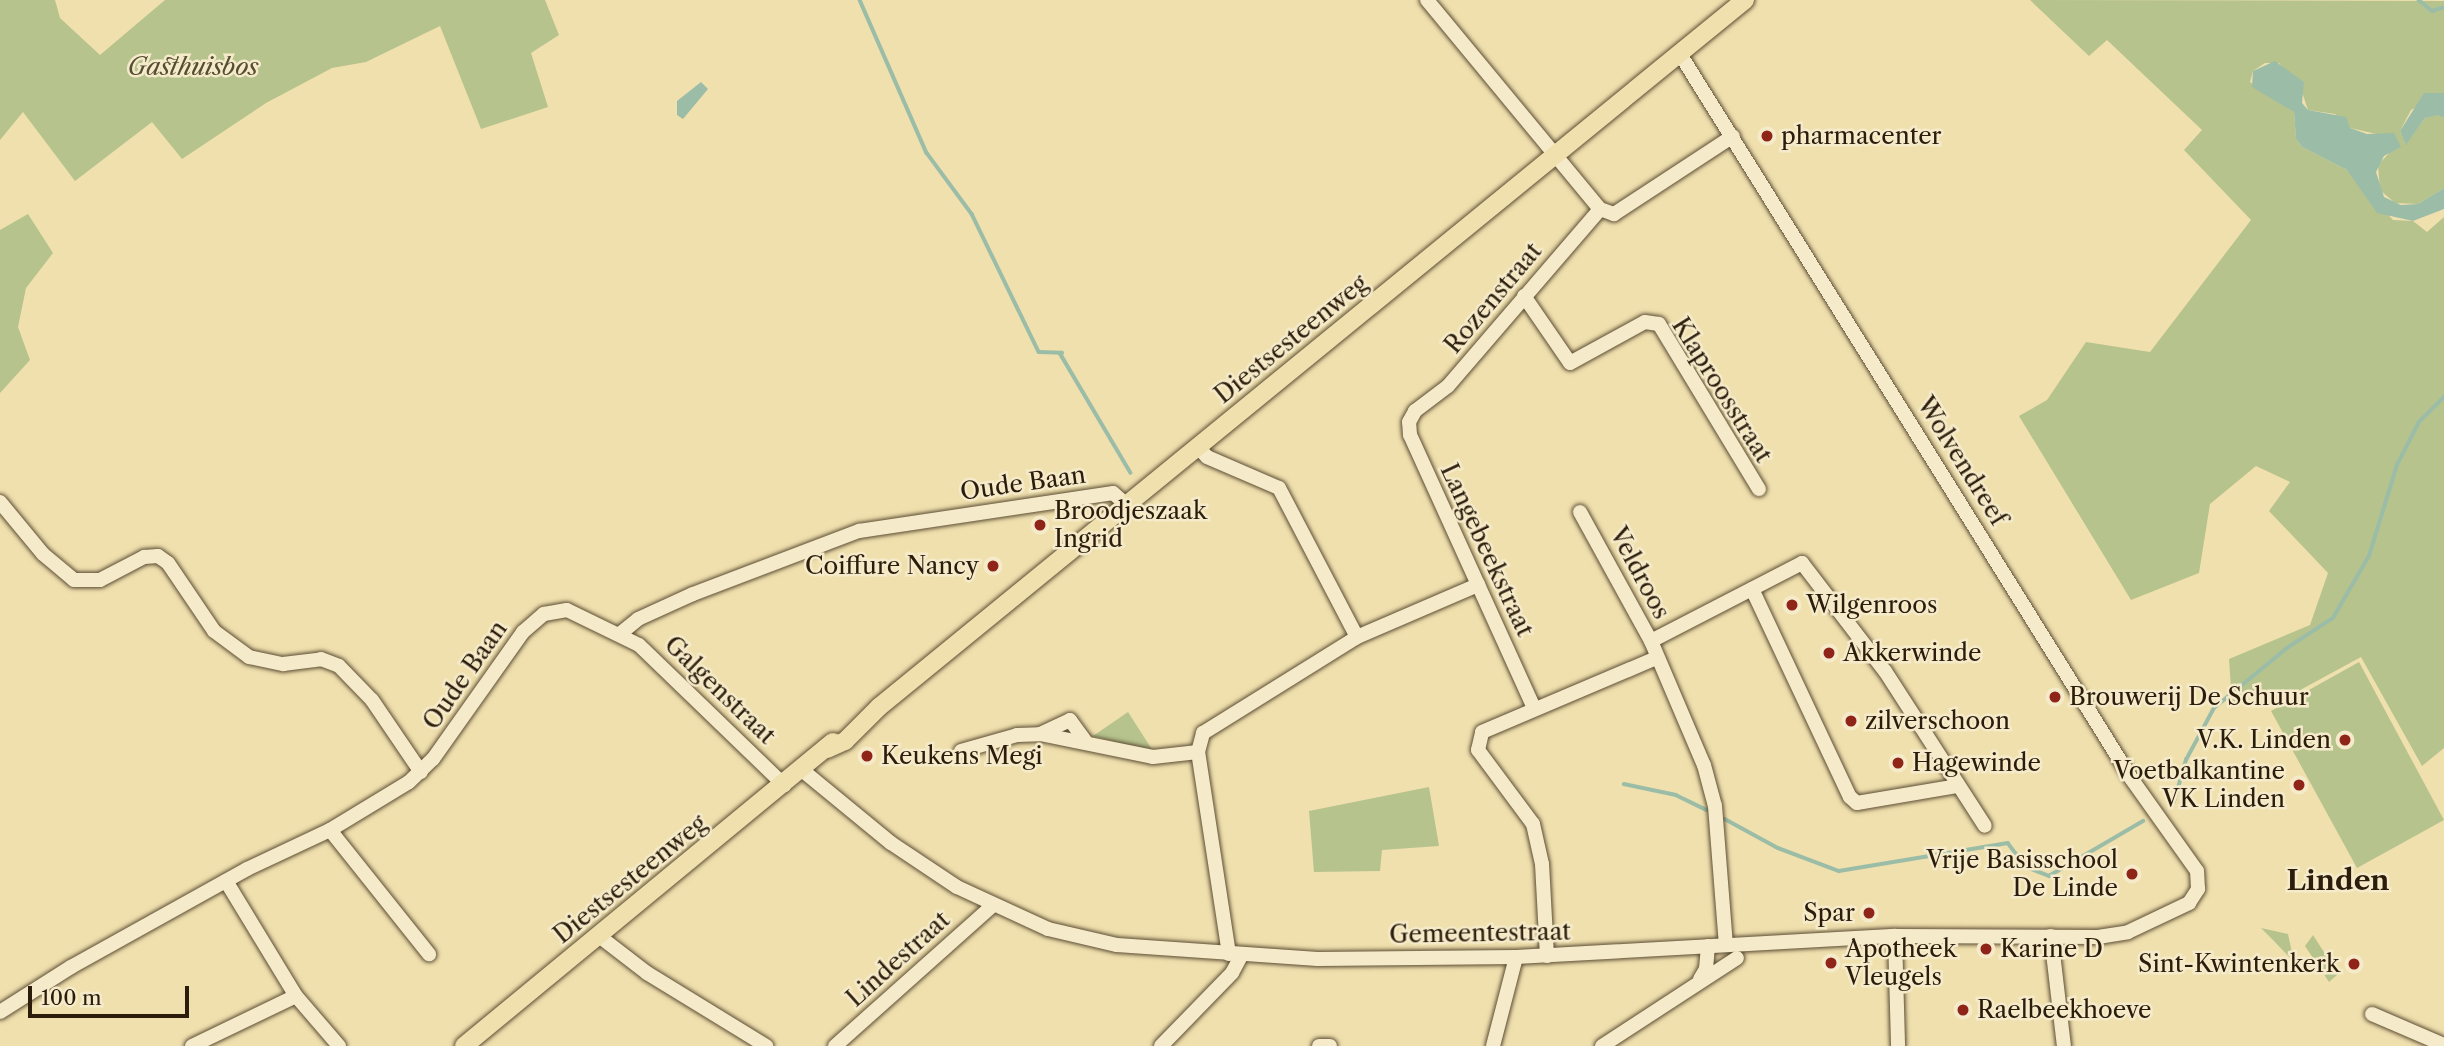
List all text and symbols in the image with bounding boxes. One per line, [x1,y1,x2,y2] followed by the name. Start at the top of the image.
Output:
[127,53,259,81] park label: Gasthuisbos
[1781,122,1942,150] place label: pharmacenter
[1759,128,1775,144] marker: pharmacenter
[1438,237,1548,359] street label: Rozenstraat
[1209,269,1373,409] street label: Diestsesteenweg
[1666,312,1778,468] street label: Klaproosstraat
[1911,391,2013,531] street label: Wolvendreef
[1434,459,1540,641] street label: Langebeekstraat
[958,460,1088,506] street label: Oude Baan
[1054,497,1207,553] place label: Broodjeszaak Ingrid
[1032,517,1048,533] marker: Broodjeszaak Ingrid
[1604,522,1676,624] street label: Veldroos
[805,552,979,580] place label: Coiffure Nancy
[985,558,1001,574] marker: Coiffure Nancy
[1806,591,1937,619] place label: Wilgenroos
[1784,597,1800,613] marker: Wilgenroos
[417,615,513,735] street label: Oude Baan
[659,630,781,750] street label: Galgenstraat
[1843,639,1981,667] place label: Akkerwinde
[1821,645,1837,661] marker: Akkerwinde
[2069,683,2309,711] place label: Brouwerij De Schuur
[2047,689,2063,705] marker: Brouwerij De Schuur
[1865,707,2010,735] place label: zilverschoon
[1843,713,1859,729] marker: zilverschoon
[2197,726,2331,754] place label: V.K. Linden
[2337,732,2353,748] marker: V.K. Linden
[881,742,1043,770] place label: Keukens Megi
[859,748,875,764] marker: Keukens Megi
[1912,749,2041,777] place label: Hagewinde
[1890,755,1906,771] marker: Hagewinde
[2114,757,2285,813] place label: Voetbalkantine VK Linden
[2291,777,2307,793] marker: Voetbalkantine VK Linden
[548,809,712,949] street label: Diestsesteenweg
[1926,846,2118,902] place label: Vrije Basisschool De Linde
[2286,863,2390,897] district label: Linden
[2124,866,2140,882] marker: Vrije Basisschool De Linde
[1803,899,1855,927] place label: Spar
[841,905,955,1013] street label: Lindestraat
[1861,905,1877,921] marker: Spar
[1389,917,1571,949] street label: Gemeentestraat
[1845,935,1957,991] place label: Apotheek Vleugels
[2000,935,2103,963] place label: Karine D
[1978,941,1994,957] marker: Karine D
[2138,950,2340,978] place label: Sint-Kwintenkerk
[1823,955,1839,971] marker: Apotheek Vleugels
[2346,956,2362,972] marker: Sint-Kwintenkerk
[32,972,192,1016] scale bar
[41,985,102,1010] text: 100 m
[1977,996,2151,1024] place label: Raelbeekhoeve
[1955,1002,1971,1018] marker: Raelbeekhoeve

